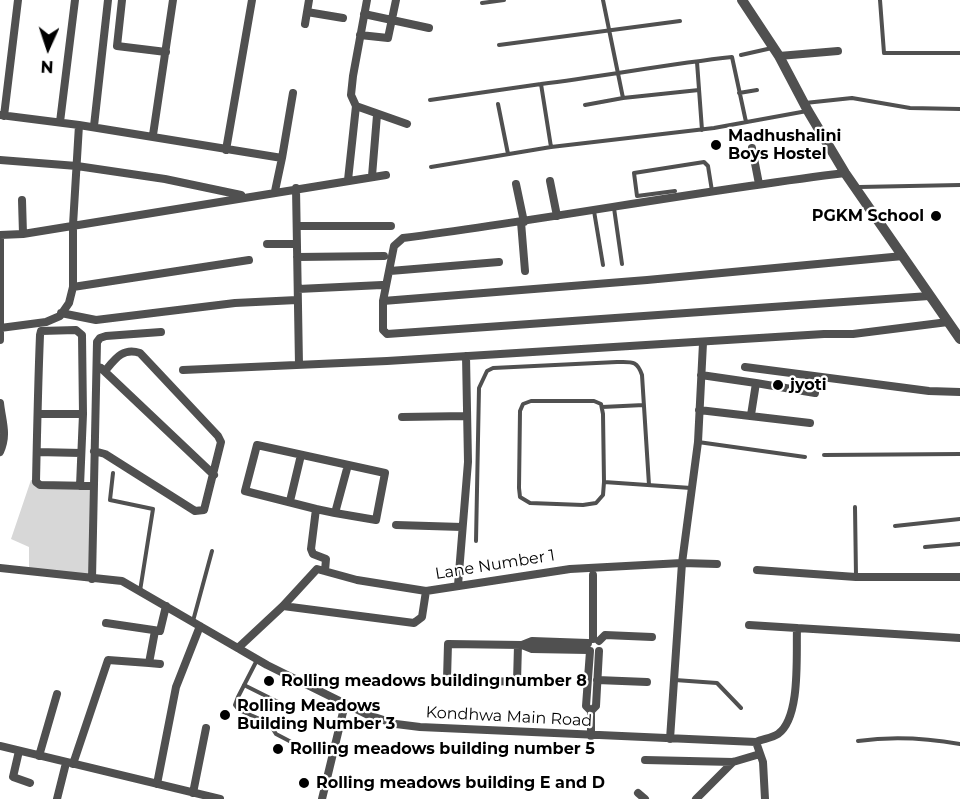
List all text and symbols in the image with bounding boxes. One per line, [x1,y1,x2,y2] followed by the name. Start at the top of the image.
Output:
[18,18,78,78] north arrow
[40,57,54,76] text: N
[728,126,841,164] place label: Madhushalini Boys Hostel
[709,138,723,152] marker: Madhushalini Boys Hostel
[812,206,924,226] place label: PGKM School
[929,209,943,223] marker: PGKM School
[790,375,826,395] place label: jyoti
[771,378,785,392] marker: jyoti
[434,546,556,584] street label: Lane Number 1
[281,671,587,691] place label: Rolling meadows building number 8
[262,674,276,688] marker: Rolling meadows building number 8
[237,696,395,734] place label: Rolling Meadows Building Number 3
[425,703,593,731] street label: Kondhwa Main Road
[218,708,232,722] marker: Rolling Meadows Building Number 3
[290,739,595,759] place label: Rolling meadows building number 5
[271,742,285,756] marker: Rolling meadows building number 5
[316,773,605,793] place label: Rolling meadows building E and D
[297,776,311,790] marker: Rolling meadows building E and D

